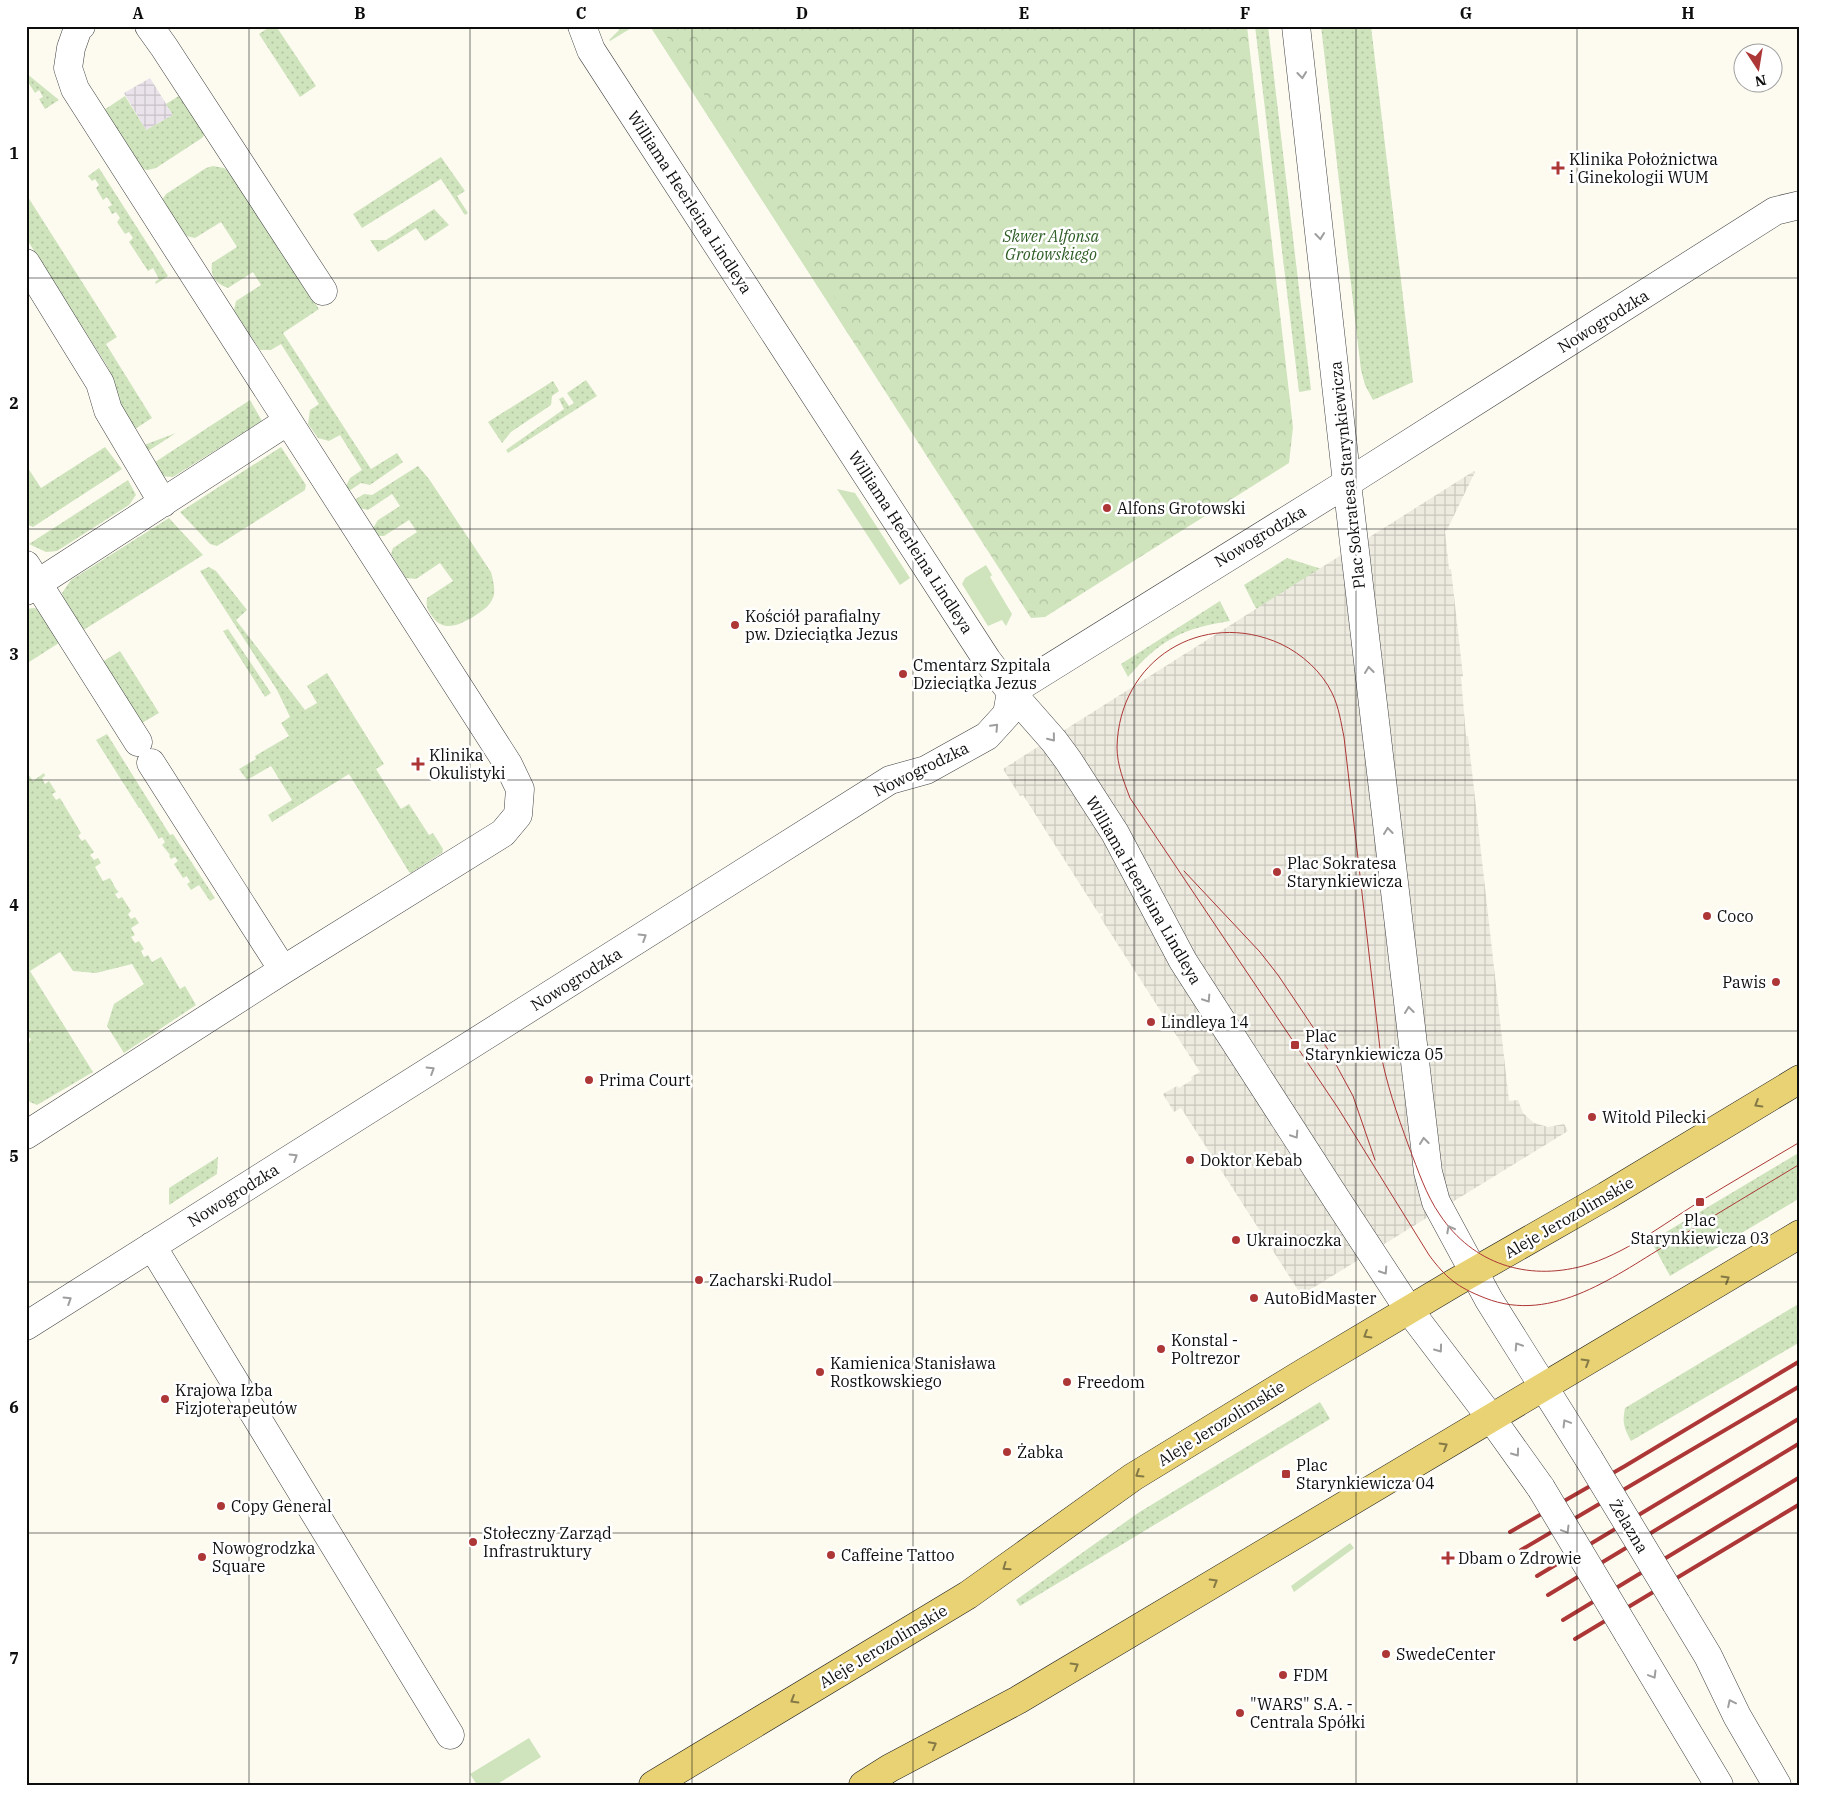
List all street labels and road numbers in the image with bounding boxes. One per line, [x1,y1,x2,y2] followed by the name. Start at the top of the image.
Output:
[623,107,757,297] street label: Williama Heerleina Lindleya
[1554,285,1652,357] street label: Nowogrodzka
[1325,360,1369,590] street label: Plac Sokratesa Starynkiewicza
[844,447,978,637] street label: Williama Heerleina Lindleya
[1210,501,1310,571] street label: Nowogrodzka
[870,737,972,801] street label: Nowogrodzka
[1082,792,1206,988] street label: Williama Heerleina Lindleya
[527,943,625,1015] street label: Nowogrodzka
[184,1159,282,1231] street label: Nowogrodzka
[1501,1172,1637,1262] street label: Aleje Jerozolimskie
[1154,1376,1288,1470] street label: Aleje Jerozolimskie
[1605,1495,1653,1557] street label: Żelazna
[815,1600,951,1692] street label: Aleje Jerozolimskie

